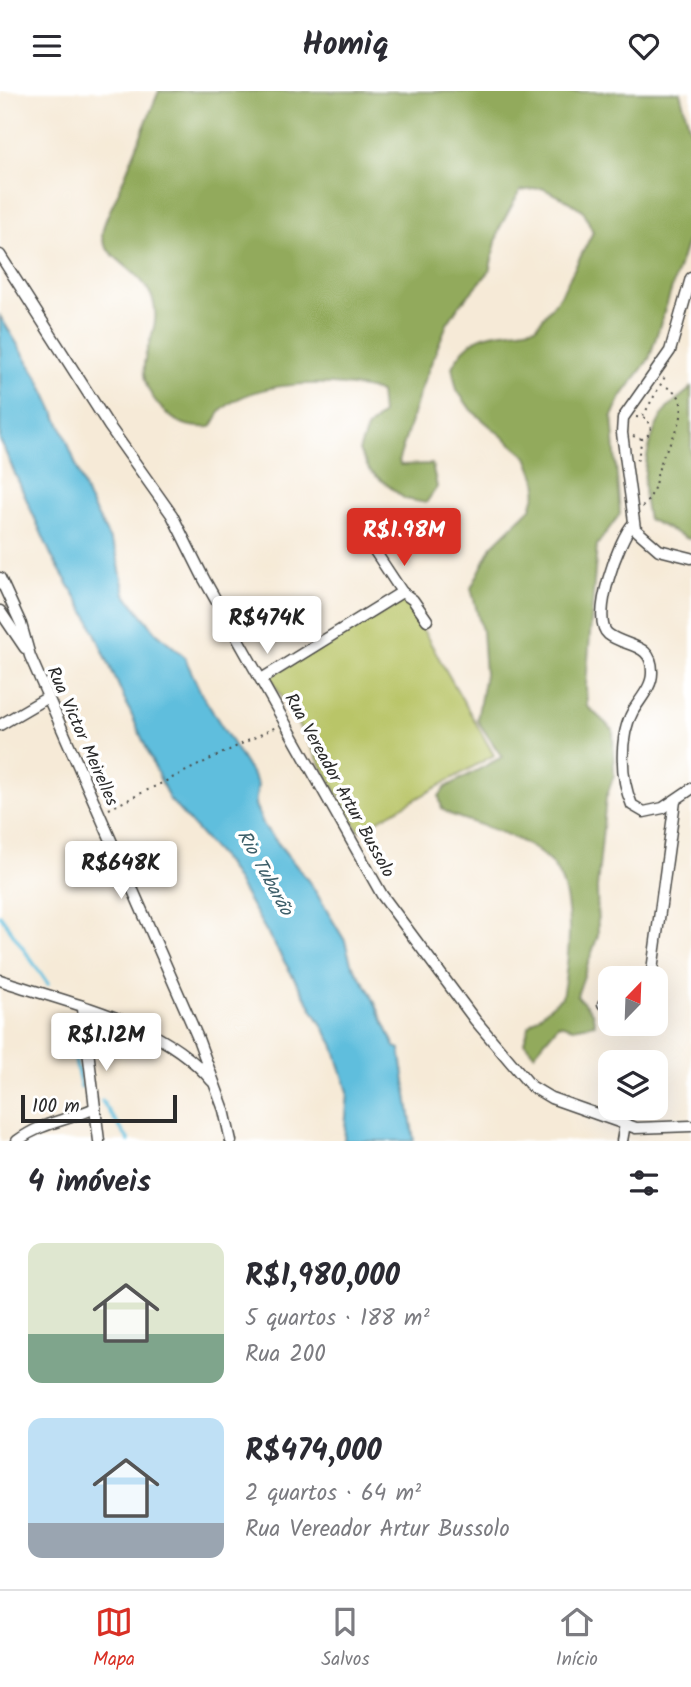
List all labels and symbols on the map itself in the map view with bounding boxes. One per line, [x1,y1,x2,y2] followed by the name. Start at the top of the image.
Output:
[339,509,469,568] pin: R$1.98M
[210,596,324,656] pin: R$474K
[38,662,126,811] street label: Rua Victor Meirelles
[276,688,402,883] street label: Rua Vereador Artur Bussolo
[228,825,301,923] water label: Rio Tubarão
[64,841,178,901] pin: R$648K
[598,966,668,1036] north arrow
[41,1013,171,1073] pin: R$1.12M
[21,1092,177,1124] scale bar

